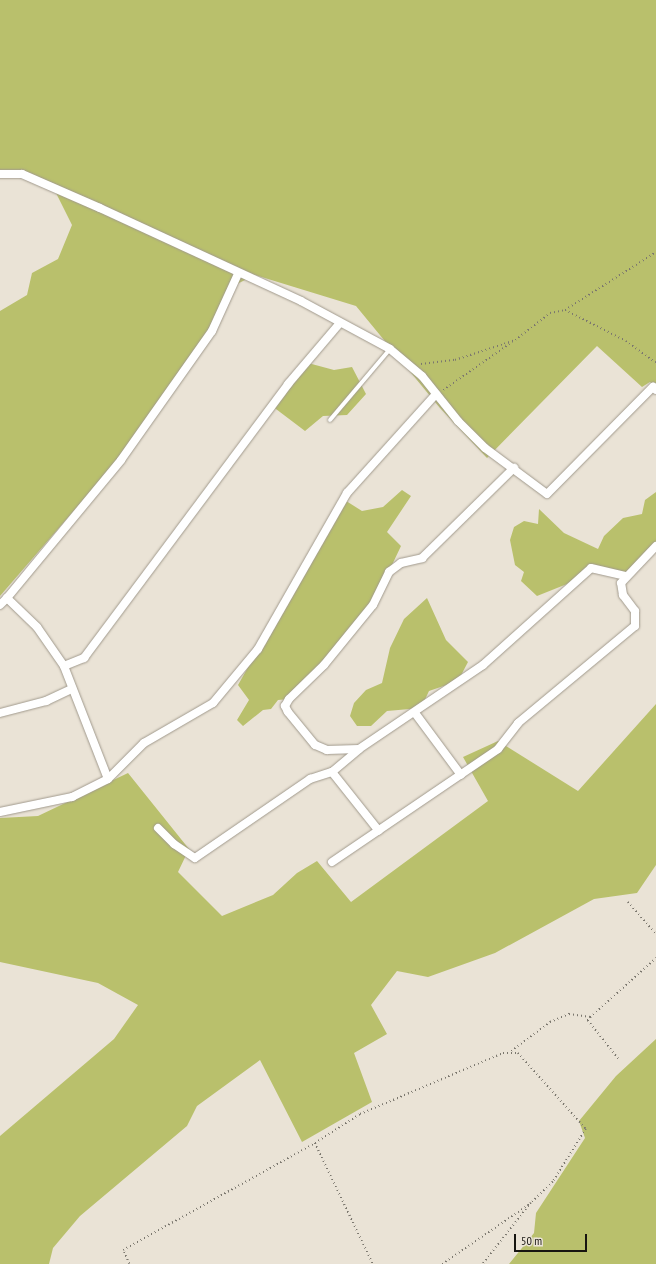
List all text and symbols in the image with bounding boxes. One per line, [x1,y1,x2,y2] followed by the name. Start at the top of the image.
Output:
[516,1226,589,1252] scale bar
[521,1233,542,1248] text: 50 m

